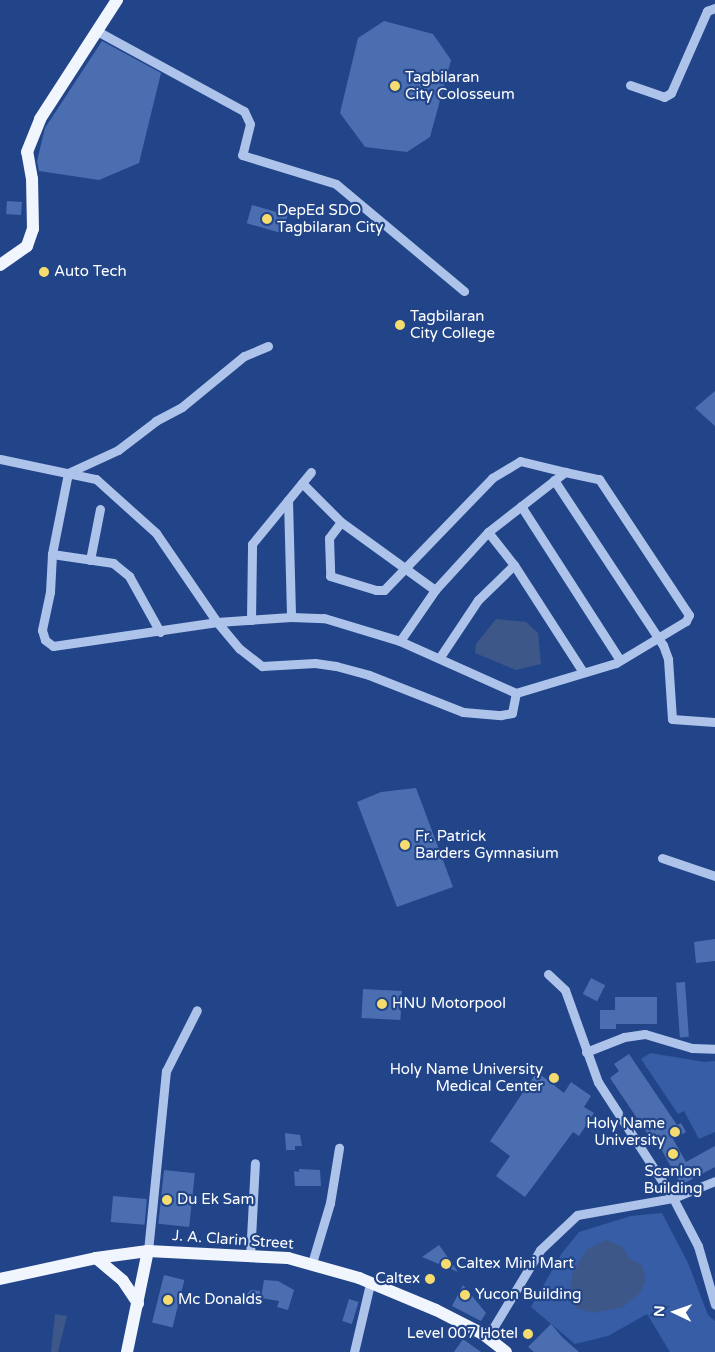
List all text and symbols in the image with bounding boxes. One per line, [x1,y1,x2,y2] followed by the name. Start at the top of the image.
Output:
[405,68,515,103] place label: Tagbilaran City Colosseum
[389,80,401,92] marker: Tagbilaran City Colosseum
[277,201,383,236] place label: DepEd SDO Tagbilaran City
[261,213,273,225] marker: DepEd SDO Tagbilaran City
[54,263,127,281] place label: Auto Tech
[38,266,50,278] marker: Auto Tech
[410,307,495,342] place label: Tagbilaran City College
[394,319,406,331] marker: Tagbilaran City College
[415,827,559,862] place label: Fr. Patrick Barders Gymnasium
[399,839,411,851] marker: Fr. Patrick Barders Gymnasium
[392,995,506,1013] place label: HNU Motorpool
[376,998,388,1010] marker: HNU Motorpool
[390,1060,543,1095] place label: Holy Name University Medical Center
[547,1071,561,1085] marker: Holy Name University Medical Center
[586,1114,665,1149] place label: Holy Name University
[669,1126,681,1138] marker: Holy Name University
[667,1148,679,1160] marker: Scanlon Building
[644,1162,702,1197] place label: Scanlon Building
[177,1191,254,1209] place label: Du Ek Sam
[161,1194,173,1206] marker: Du Ek Sam
[172,1227,294,1253] street label: J. A. Clarin Street
[456,1255,574,1273] place label: Caltex Mini Mart
[440,1258,452,1270] marker: Caltex Mini Mart
[375,1270,420,1288] place label: Caltex
[424,1273,436,1285] marker: Caltex
[475,1286,581,1304] place label: Yucon Building
[650,1287,700,1337] north arrow
[459,1289,471,1301] marker: Yucon Building
[178,1291,262,1309] place label: Mc Donalds
[162,1294,174,1306] marker: Mc Donalds
[651,1305,668,1317] text: N
[407,1325,518,1343] place label: Level 007 Hotel
[522,1328,534,1340] marker: Level 007 Hotel

